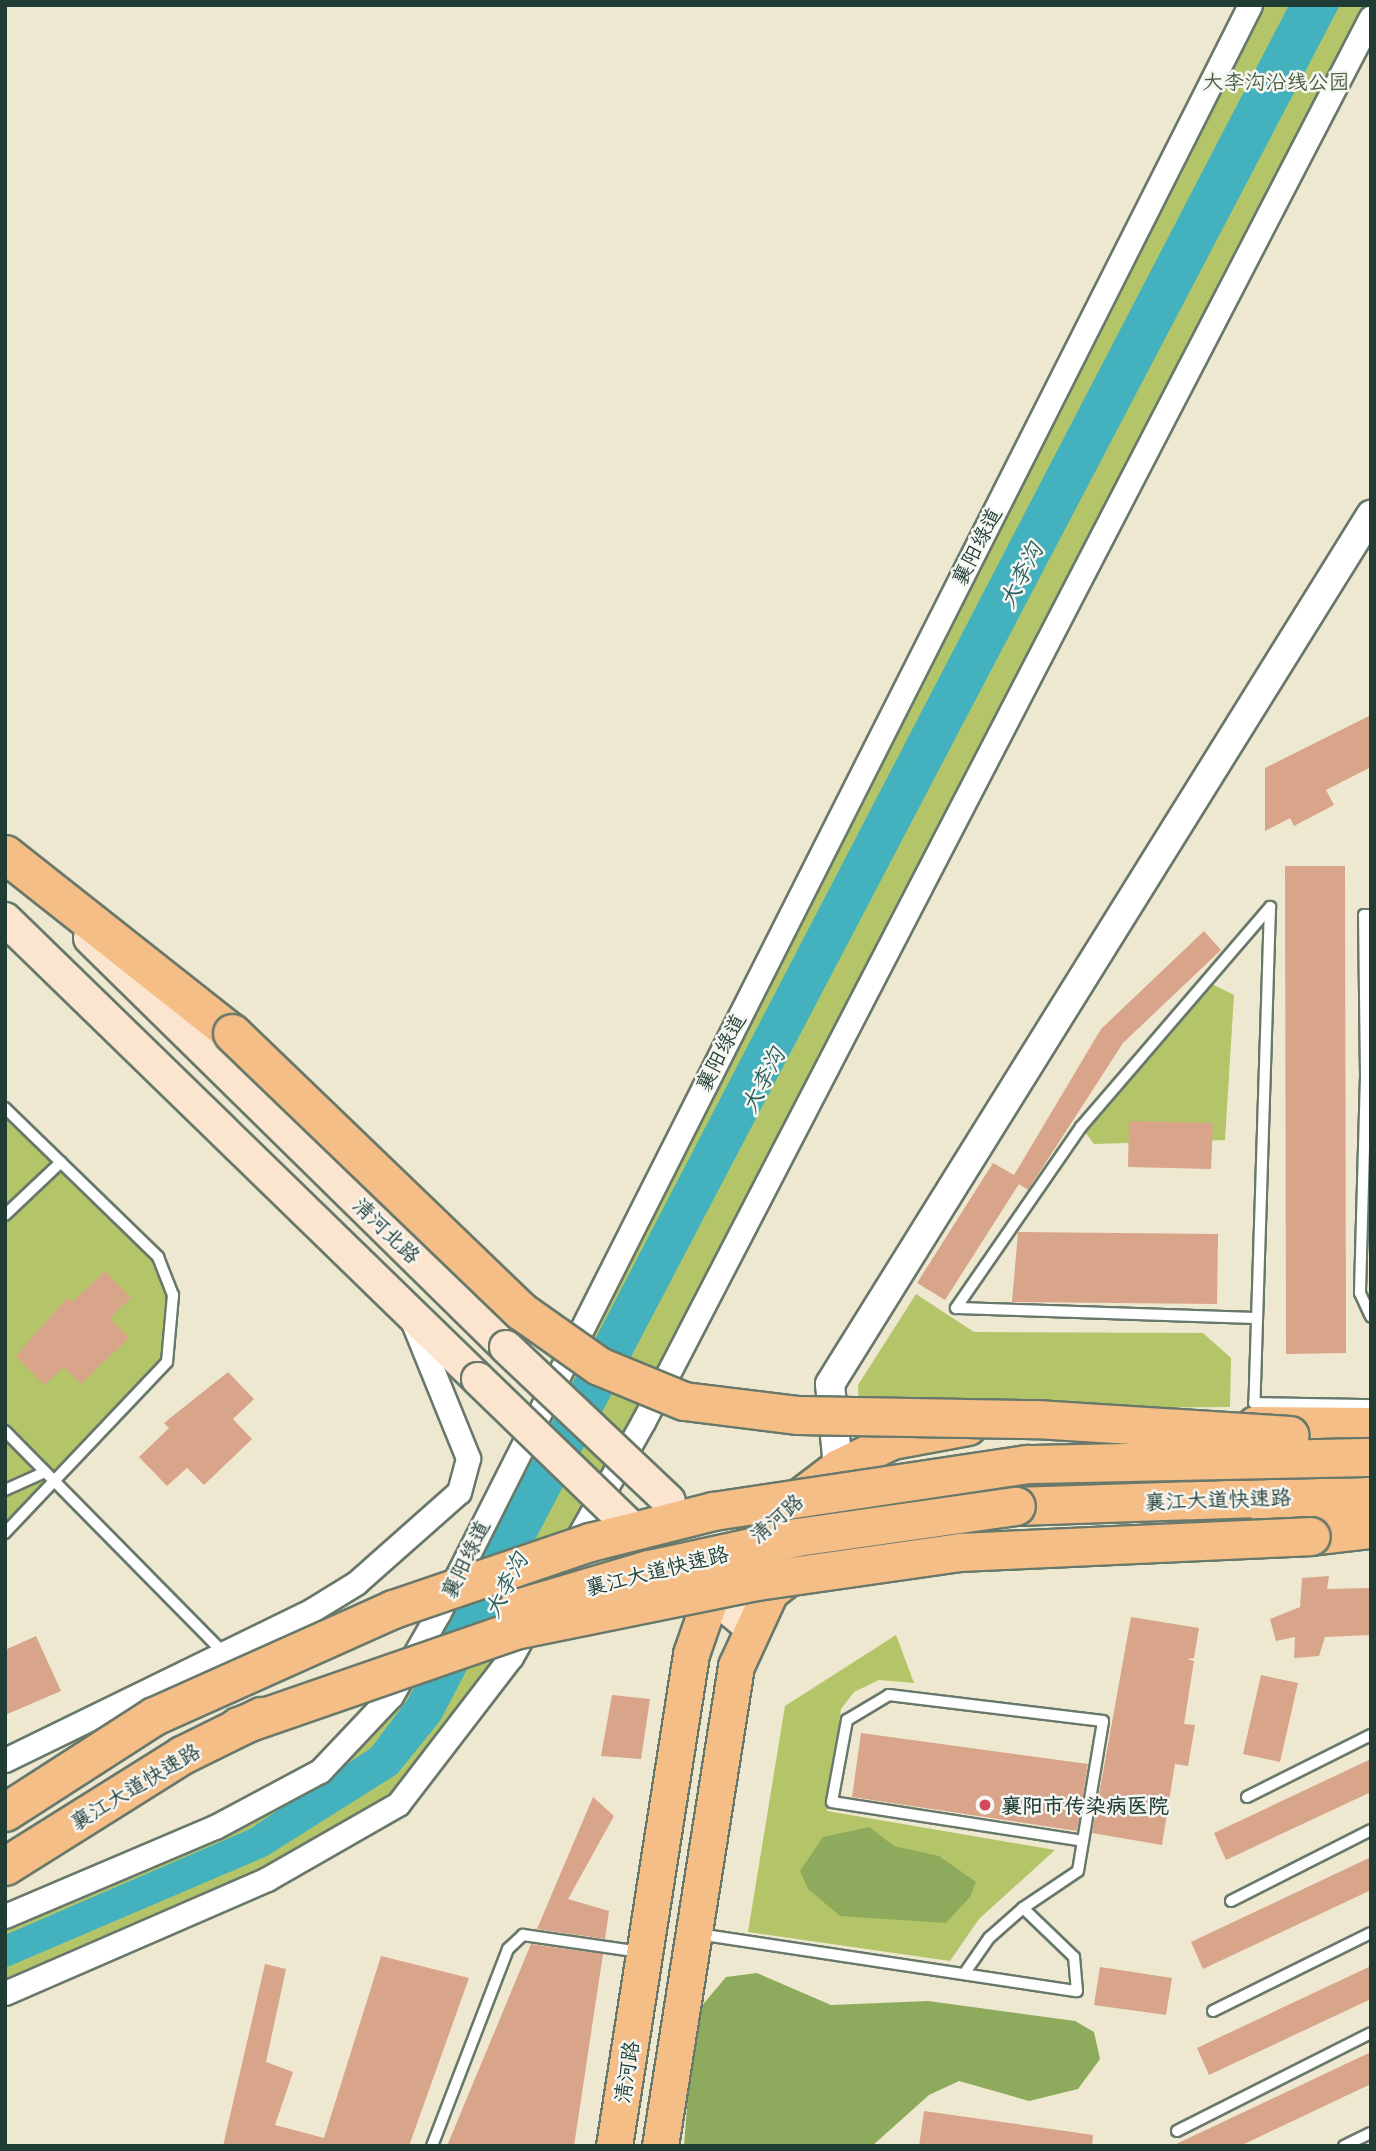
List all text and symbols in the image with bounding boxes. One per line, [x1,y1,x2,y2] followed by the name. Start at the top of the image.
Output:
[1203,68,1349,94] park label: 大李沟沿线公园
[946,503,1006,589] street label: 襄阳绿道
[992,538,1048,612] water label: 大李沟
[690,1009,750,1095] street label: 襄阳绿道
[734,1043,790,1117] water label: 大李沟
[348,1192,426,1268] street label: 清河北路
[1144,1484,1292,1514] street label: 襄江大道快速路
[744,1488,808,1548] street label: 清河路
[435,1516,495,1602] street label: 襄阳绿道
[583,1540,731,1600] street label: 襄江大道快速路
[477,1548,533,1622] water label: 大李沟
[66,1737,204,1835] street label: 襄江大道快速路
[1001,1792,1169,1818] place label: 襄阳市传染病医院
[975,1795,995,1815] marker: 襄阳市传染病医院
[609,2039,643,2105] street label: 清河路

